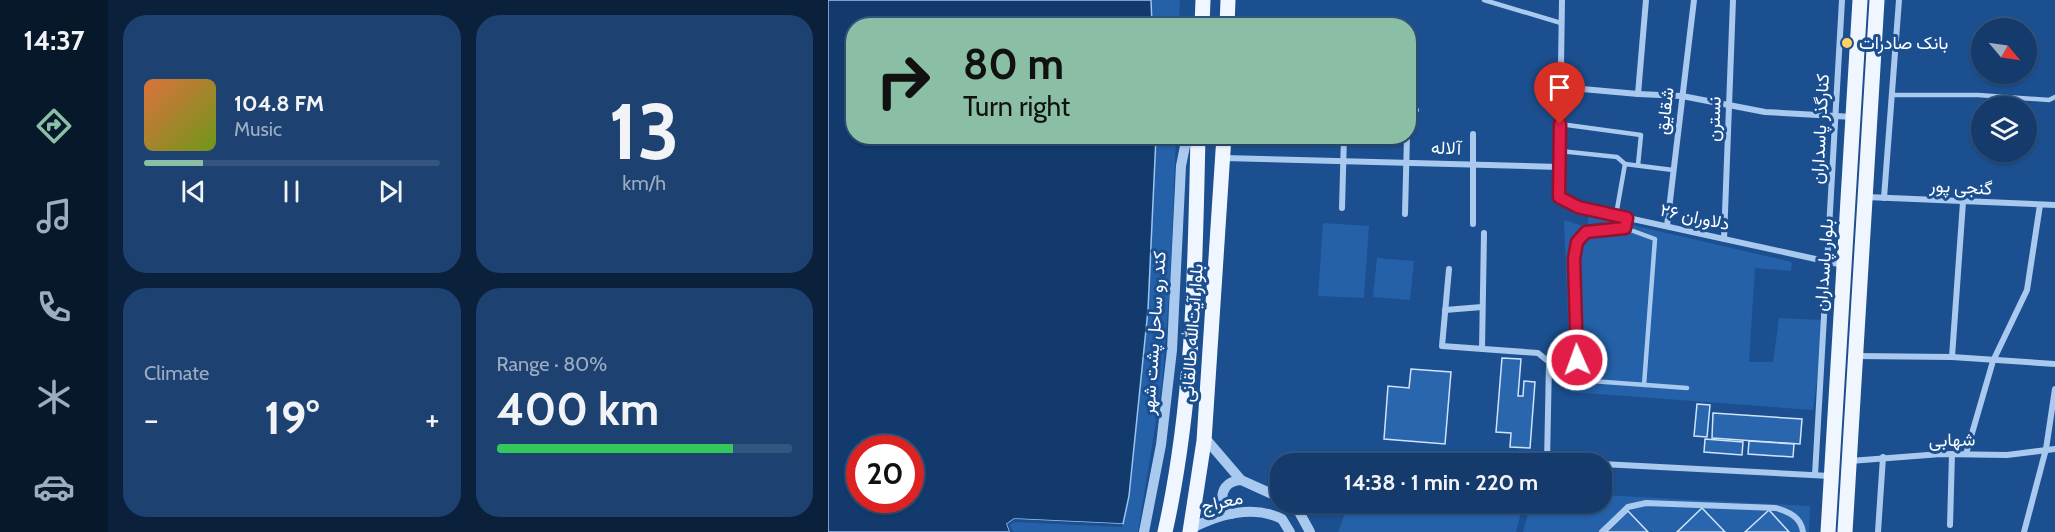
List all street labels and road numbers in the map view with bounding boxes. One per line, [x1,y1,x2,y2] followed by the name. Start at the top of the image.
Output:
[1806,73,1835,185] street label: کنارگذر پاسداران
[1651,86,1679,136] street label: شقایق
[1702,96,1726,142] street label: نسترن
[1431,136,1463,160] street label: آلاله
[1928,174,1993,201] street label: گنجی پور
[1658,199,1732,235] street label: دلاوران ۲۶
[1810,218,1839,312] street label: بلوار پاسداران
[1137,250,1172,417] street label: کند رو ساحل پشت شهر
[1176,263,1208,403] street label: بلوار آیت‌الله طالقانی
[1929,429,1975,451] street label: شهابی
[1199,487,1245,518] street label: معراج

